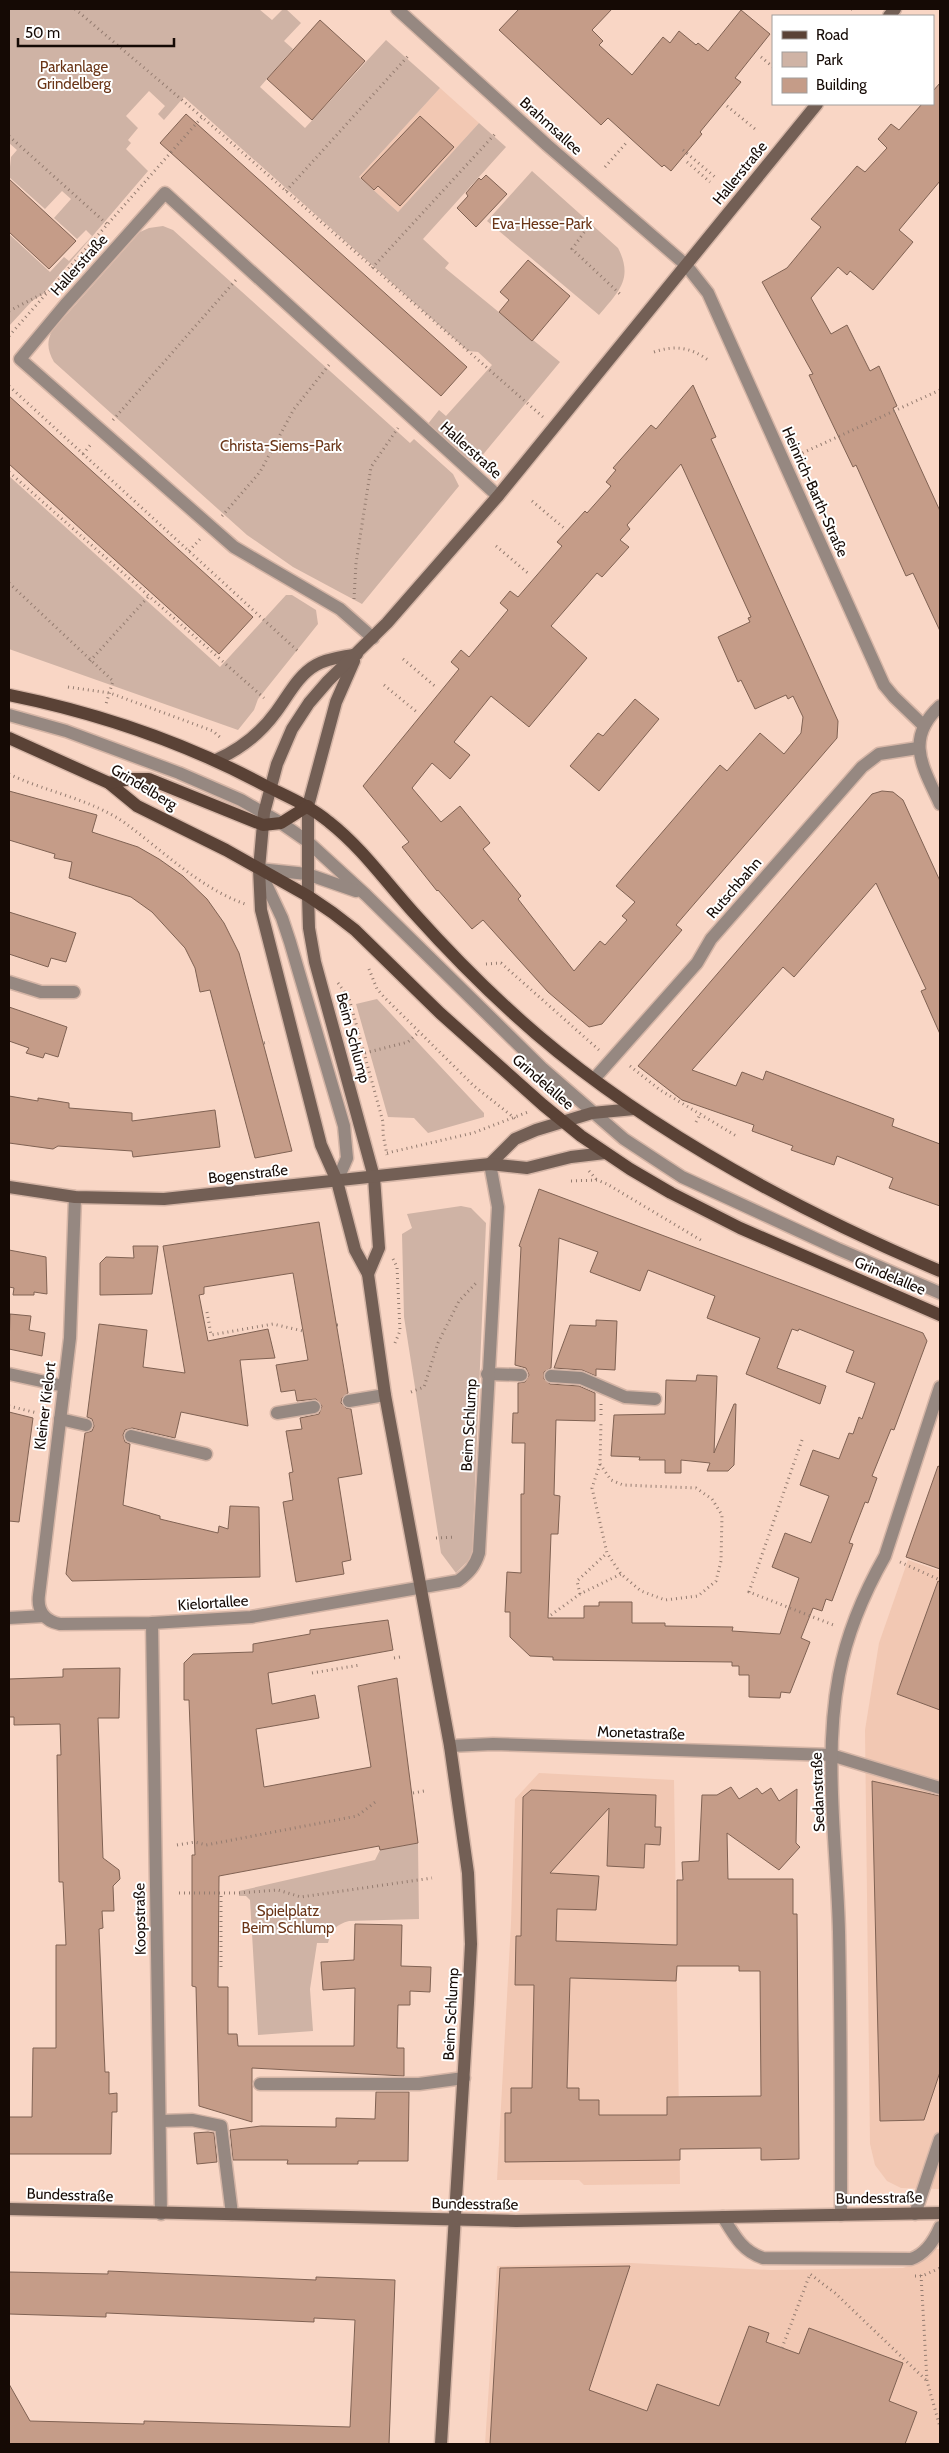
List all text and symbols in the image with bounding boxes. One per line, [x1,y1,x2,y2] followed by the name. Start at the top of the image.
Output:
[18,15,174,47] scale bar
[772,15,934,105] legend
[25,24,60,42] text: 50 m
[816,26,849,44] text: Road
[816,51,843,69] text: Park
[37,58,112,93] park label: Parkanlage Grindelberg
[816,76,867,94] text: Building
[516,93,586,159] street label: Brahmsallee
[709,137,771,208] street label: Hallerstraße
[492,215,593,233] park label: Eva-Hesse-Park
[47,230,111,299] street label: Hallerstraße
[437,418,506,482] street label: Hallerstraße
[778,424,852,560] street label: Heinrich-Barth-Straße
[220,437,342,455] park label: Christa-Siems-Park
[108,760,181,814] street label: Grindelberg
[703,854,765,922] street label: Rutschbahn
[332,991,374,1085] street label: Beim Schlump
[509,1050,578,1114] street label: Grindelallee
[207,1161,289,1187] street label: Bogenstraße
[852,1253,929,1299] street label: Grindelallee
[31,1361,59,1451] street label: Kleiner Kielort
[458,1378,480,1472] street label: Beim Schlump
[177,1592,249,1614] street label: Kielortallee
[597,1722,686,1744] street label: Monetastraße
[808,1752,828,1832] street label: Sedanstraße
[130,1882,150,1955] street label: Koopstraße
[242,1902,334,1937] park label: Spielplatz Beim Schlump
[440,1967,462,2061] street label: Beim Schlump
[26,2184,114,2206] street label: Bundesstraße
[835,2188,923,2208] street label: Bundesstraße
[431,2194,519,2214] street label: Bundesstraße

